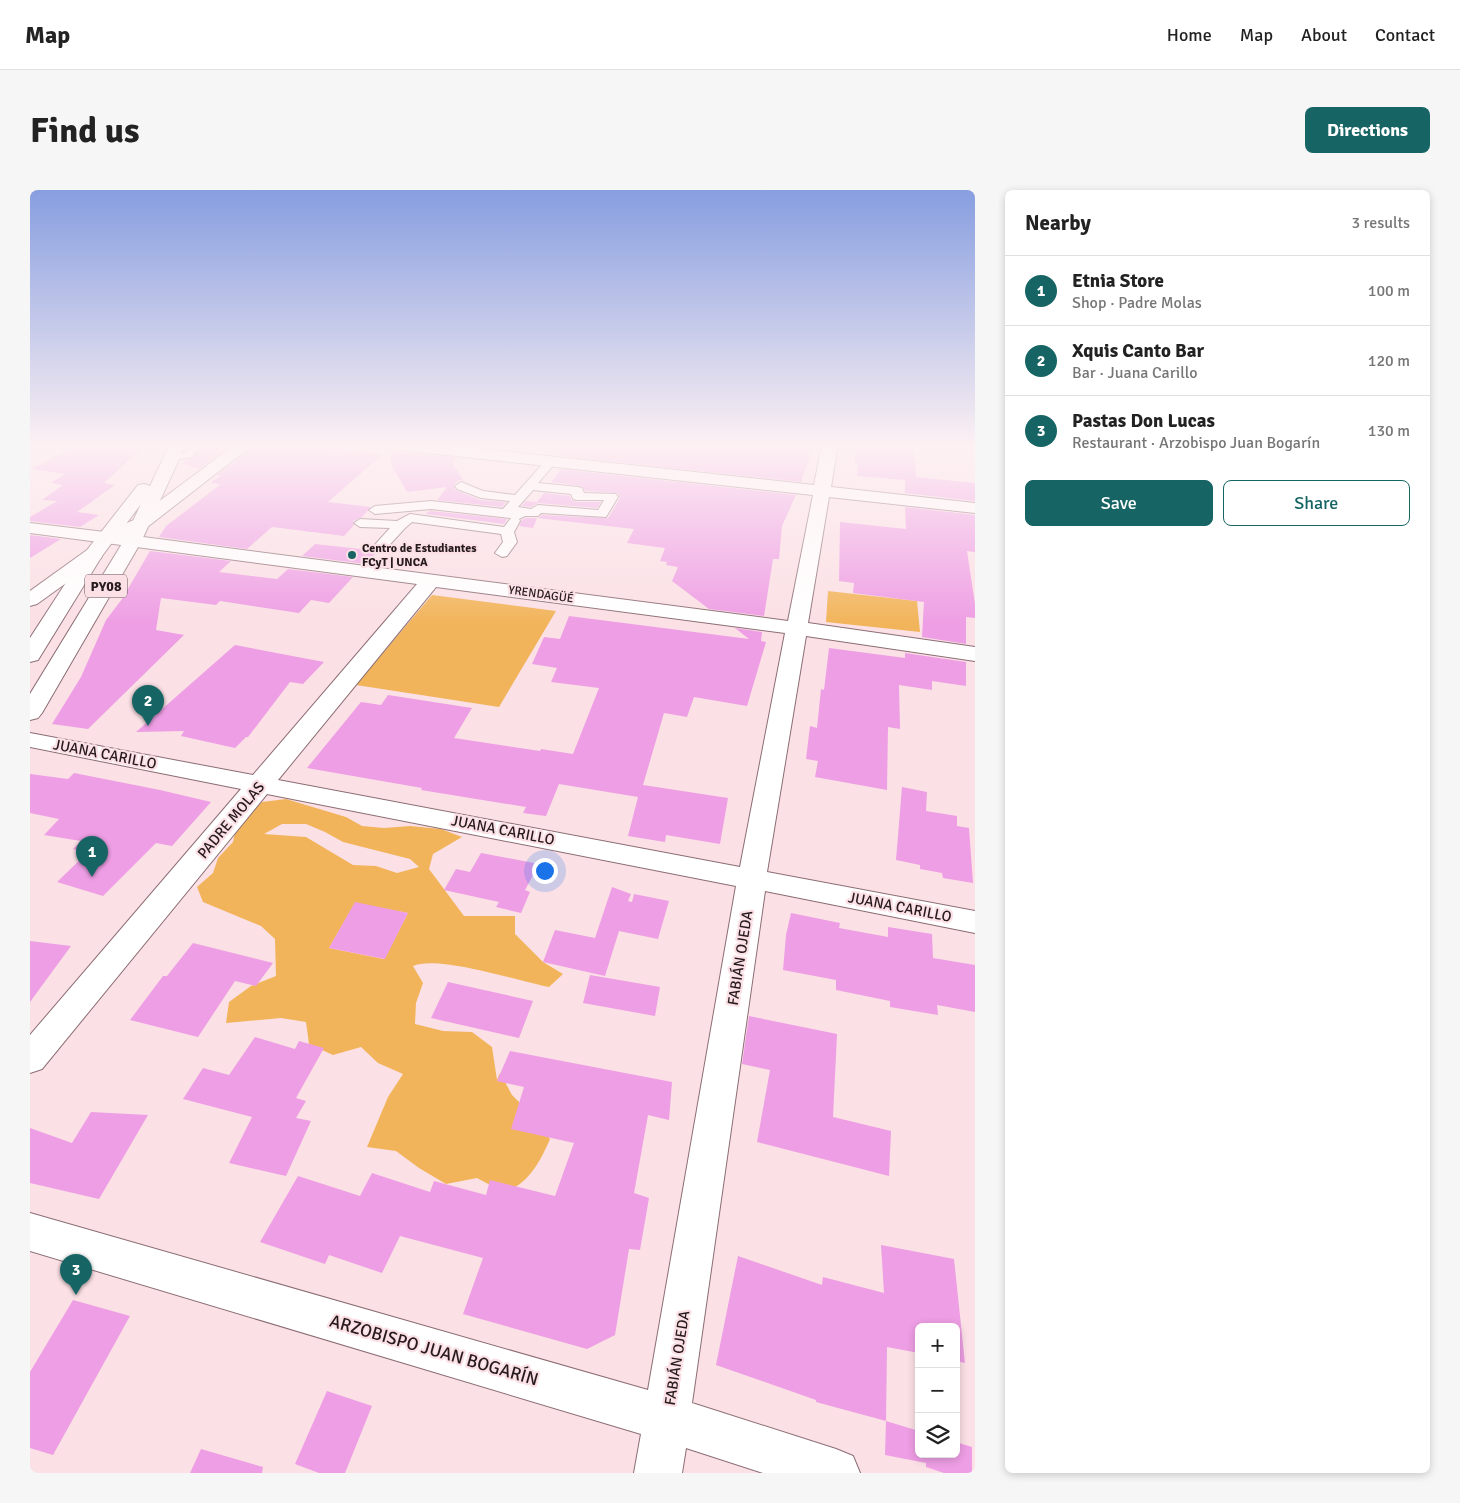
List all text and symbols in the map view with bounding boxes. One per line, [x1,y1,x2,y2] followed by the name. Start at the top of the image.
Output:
[25,20,70,50] text: Map
[1167,24,1212,46] text: Home
[1240,24,1273,46] text: Map
[1301,24,1347,46] text: About
[1375,24,1435,46] text: Contact
[1305,107,1430,153] button: Directions
[30,109,140,152] text: Find us
[1025,210,1091,236] text: Nearby
[1351,213,1410,233] text: 3 results
[1072,269,1164,293] text: Etnia Store
[1037,281,1045,301] text: 1
[1368,281,1410,301] text: 100 m
[1072,293,1202,313] text: Shop · Padre Molas
[1072,339,1204,363] text: Xquis Canto Bar
[1037,351,1045,371] text: 2
[1368,351,1410,371] text: 120 m
[1072,363,1198,383] text: Bar · Juana Carillo
[1072,409,1215,433] text: Pastas Don Lucas
[1037,421,1045,441] text: 3
[1368,421,1410,441] text: 130 m
[1072,433,1320,453] text: Restaurant · Arzobispo Juan Bogarín
[1025,480,1213,526] button: Save
[1223,480,1410,526] button: Share
[362,541,477,570] place label: Centro de Estudiantes FCyT | UNCA
[346,549,358,561] marker: Centro de Estudiantes FCyT | UNCA
[85,574,127,598] road number: PY08
[507,583,575,607] street label: YRENDAGÜÉ
[132,685,164,726] pin: 2
[52,735,158,773] street label: JUANA CARILLO
[194,778,268,862] street label: PADRE MOLAS
[450,811,556,849] street label: JUANA CARILLO
[76,836,108,877] pin: 1
[532,858,558,884] your location
[847,888,953,926] street label: JUANA CARILLO
[723,909,756,1007] street label: FABIÁN OJEDA
[60,1254,92,1295] pin: 3
[660,1309,693,1407] street label: FABIÁN OJEDA
[327,1310,541,1390] street label: ARZOBISPO JUAN BOGARÍN
[915,1323,960,1458] map controls
[915,1323,960,1368] button: +
[915,1368,960,1413] button: −
[915,1413,960,1458] button: layers

